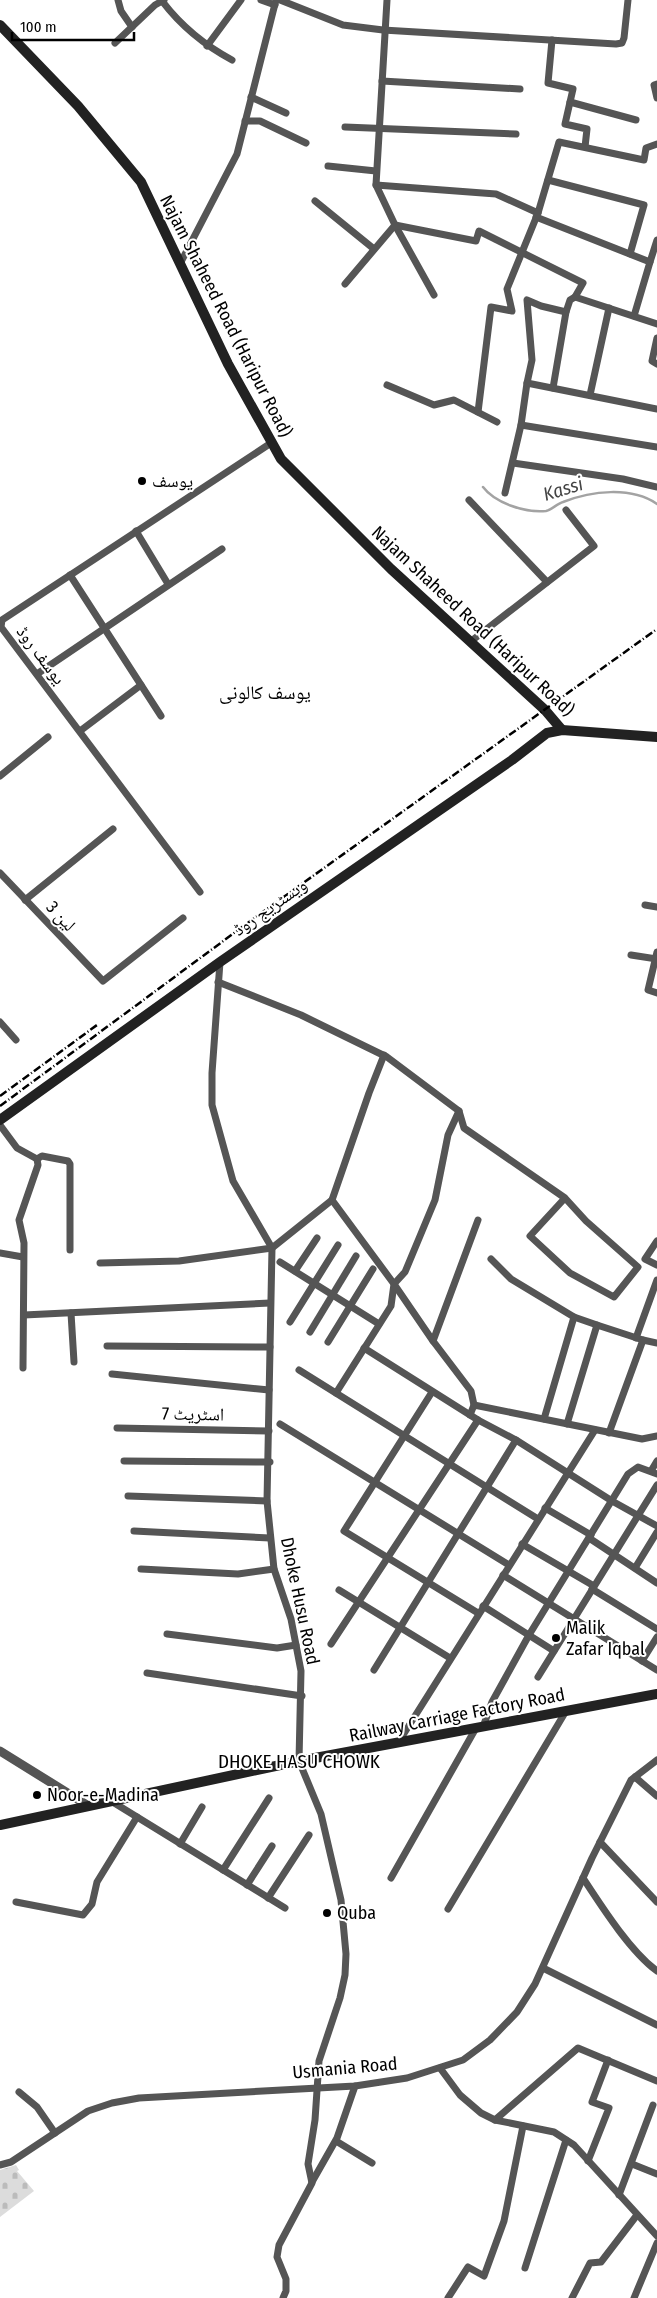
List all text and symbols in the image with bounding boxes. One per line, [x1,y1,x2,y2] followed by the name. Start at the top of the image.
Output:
[12,10,135,42] scale bar
[20,18,57,36] text: 100 m
[155,191,297,441] street label: Najam Shaheed Road (Haripur Road)
[152,470,193,492] place label: یوسف
[540,472,586,506] water label: Kassi
[136,475,148,487] marker: یوسف
[367,521,579,721] street label: Najam Shaheed Road (Haripur Road)
[12,621,70,689] street label: یوسف روڈ
[219,681,311,704] district label: یوسف کالونی
[229,873,312,941] street label: ویسٹریج روڈ
[42,896,80,936] street label: لین 3
[162,1402,224,1426] street label: اسٹریٹ 7
[276,1535,324,1667] street label: Dhoke Husu Road
[566,1617,645,1660] place label: Malik Zafar Iqbal
[550,1632,562,1644] marker: Malik Zafar Iqbal
[347,1683,567,1747] street label: Railway Carriage Factory Road
[218,1750,381,1773] district label: DHOKE HASU CHOWK
[47,1784,159,1806] place label: Noor-e-Madina
[31,1789,43,1801] marker: Noor-e-Madina
[337,1902,376,1924] place label: Quba
[321,1907,333,1919] marker: Quba
[292,2052,398,2084] street label: Usmania Road

